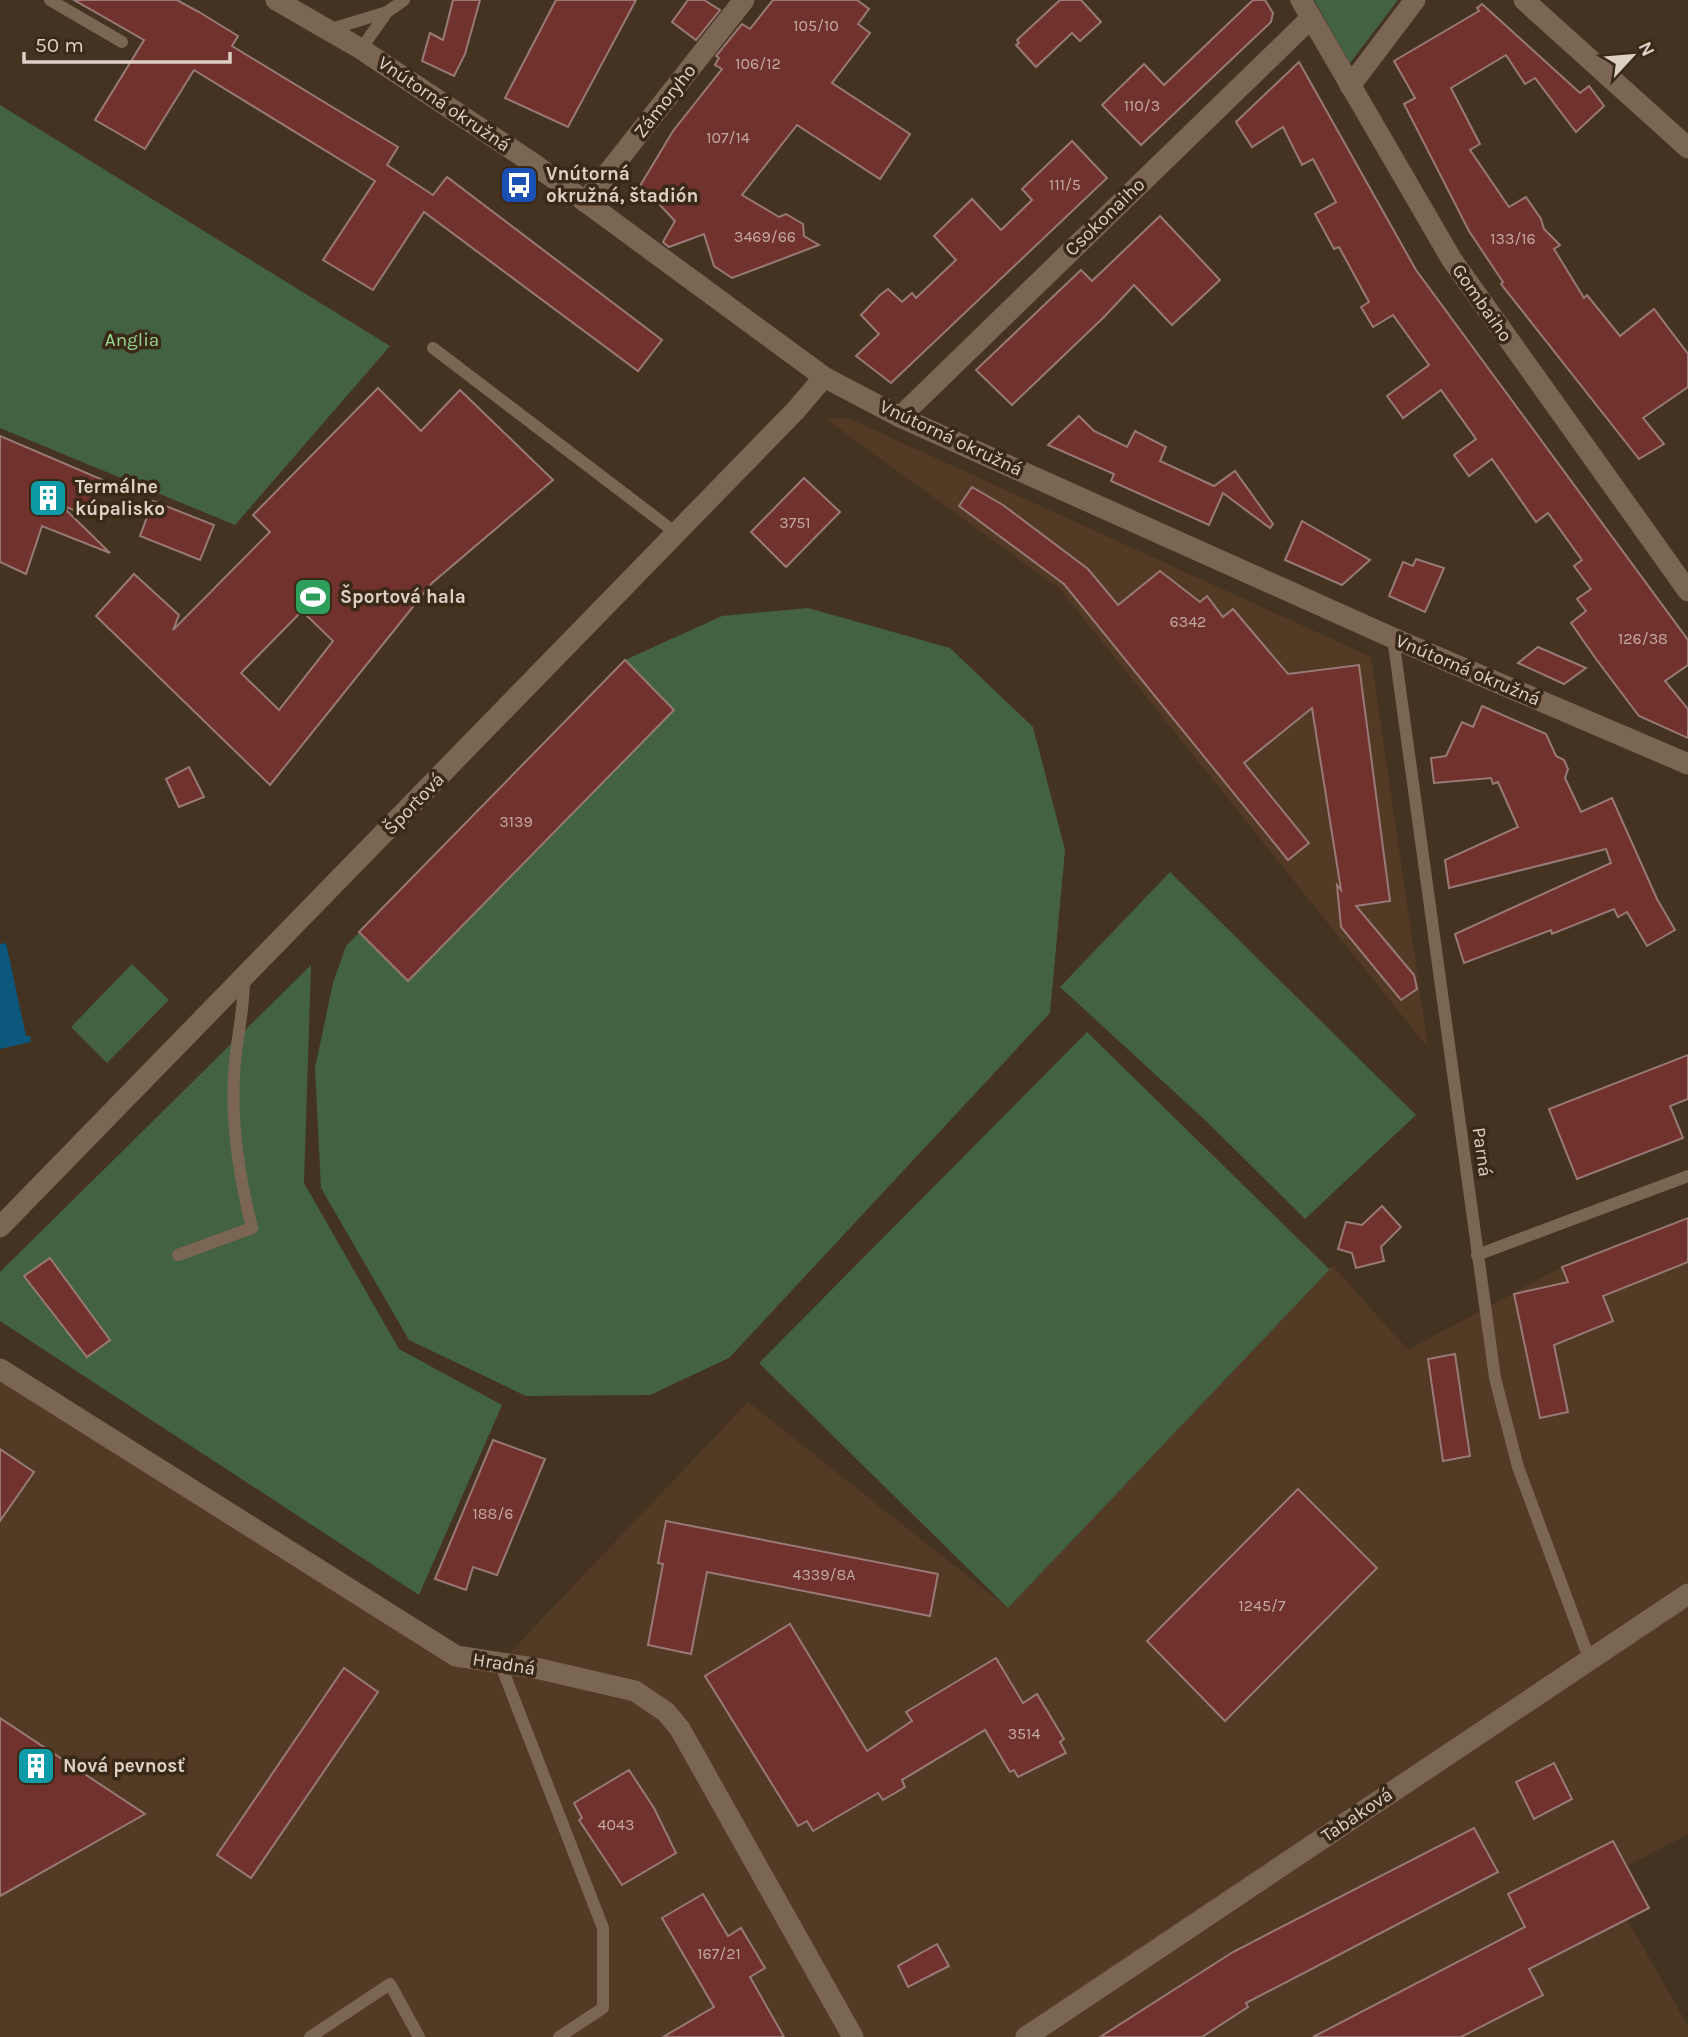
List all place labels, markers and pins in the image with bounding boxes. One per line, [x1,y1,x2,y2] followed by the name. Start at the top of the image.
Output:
[546,163,698,207] place label: Vnútorná okružná, štadión
[498,164,540,206] bus stop icon: Vnútorná okružná, štadión
[75,476,165,520] place label: Termálne kúpalisko
[27,477,69,519] building icon: Termálne kúpalisko
[292,576,334,618] sports icon: Športová hala
[340,583,466,608] place label: Športová hala
[15,1745,57,1787] building icon: Nová pevnosť
[63,1755,185,1777] place label: Nová pevnosť

